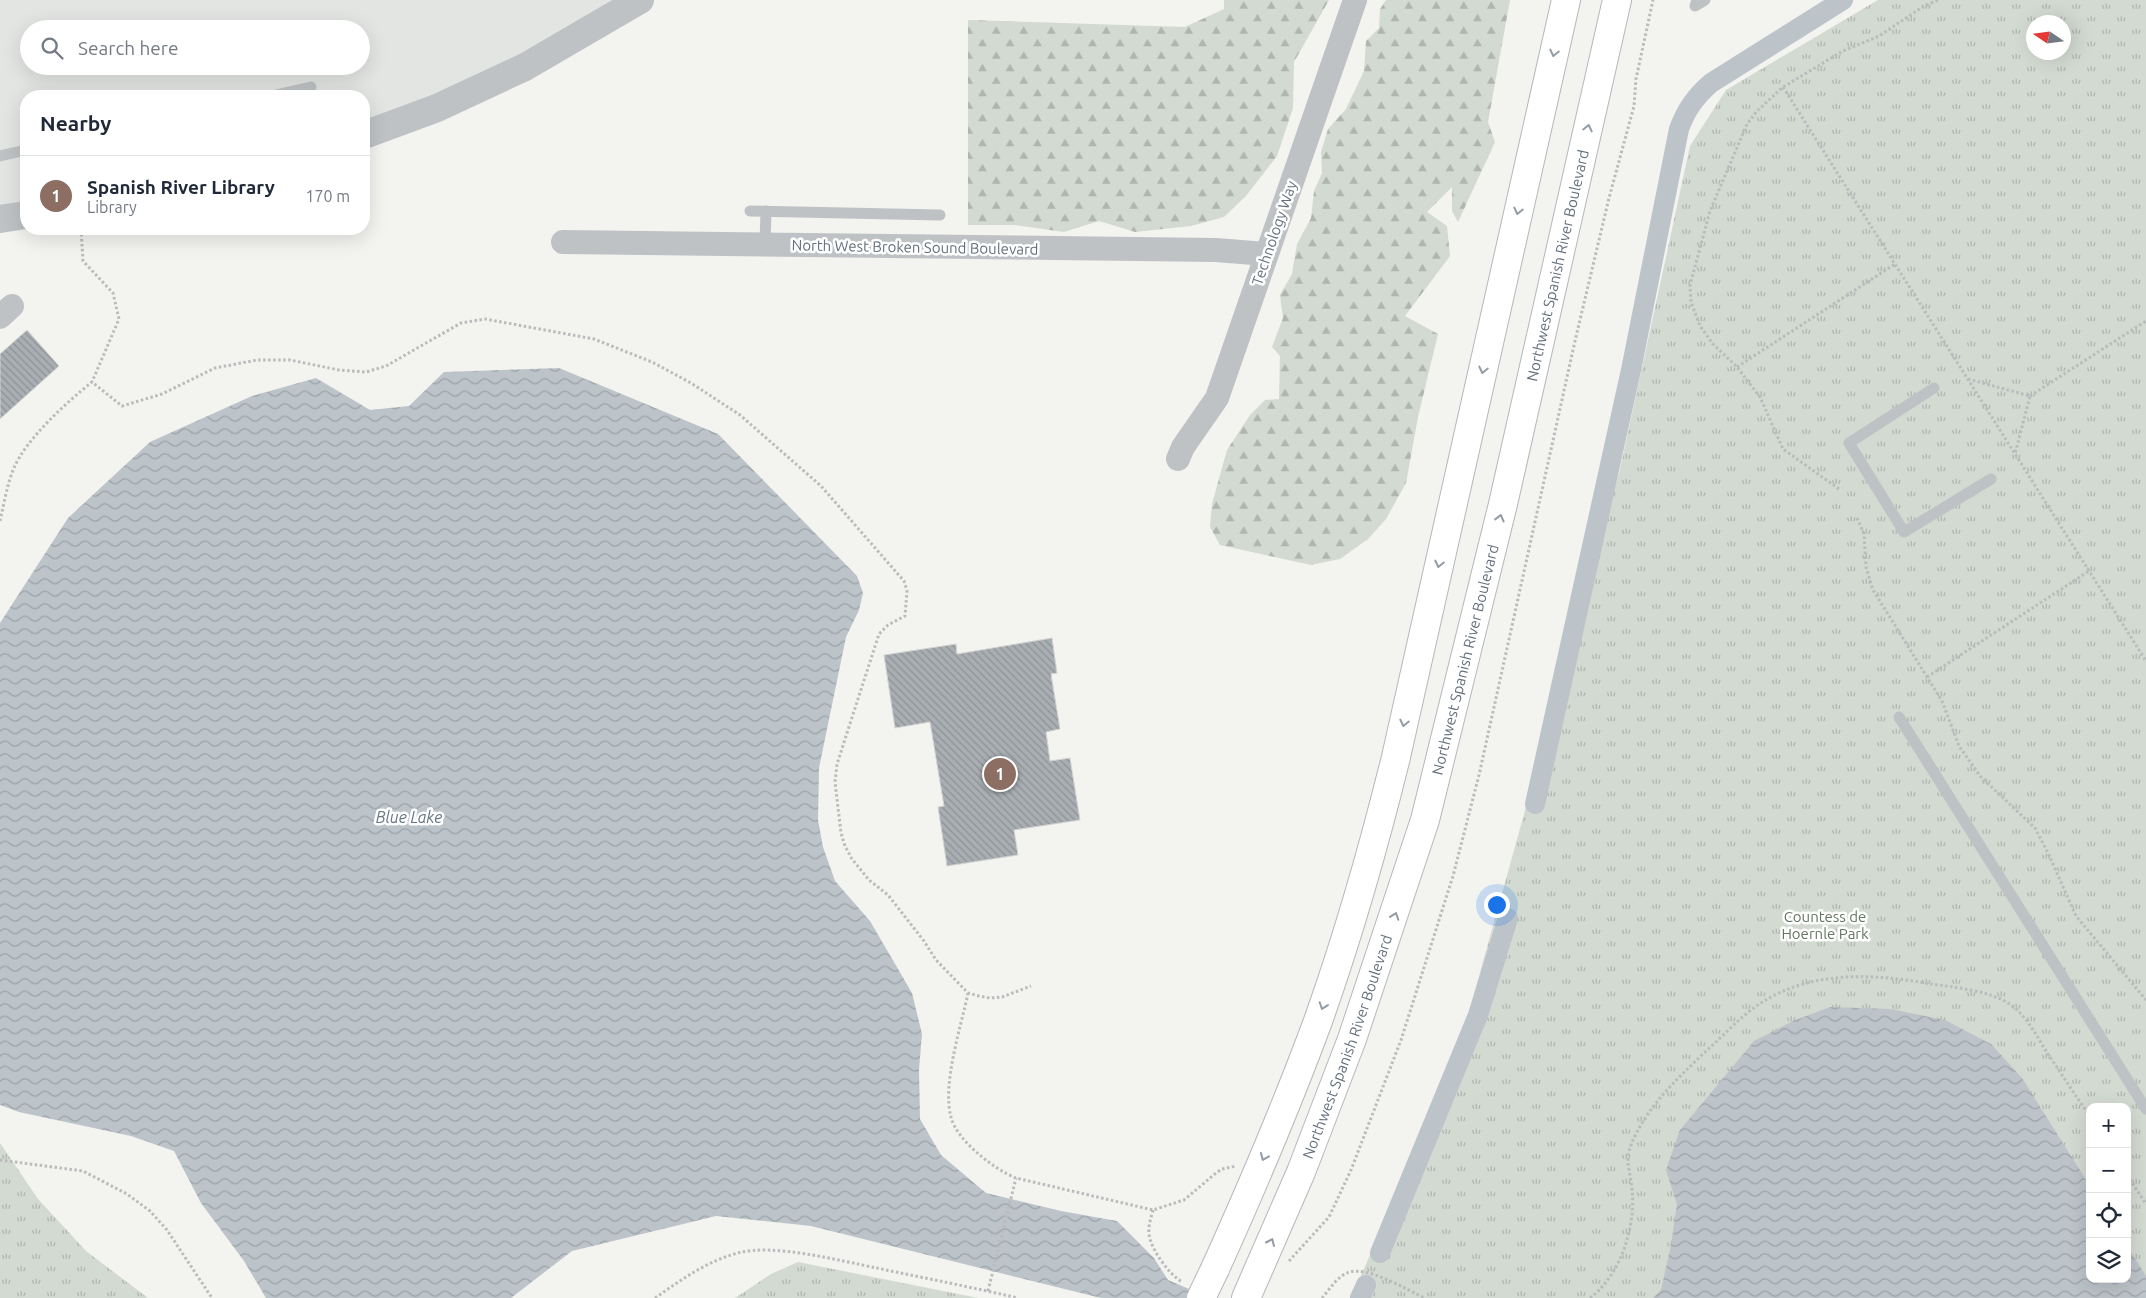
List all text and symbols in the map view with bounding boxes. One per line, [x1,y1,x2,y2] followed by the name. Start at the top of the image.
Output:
[2026,15,2071,60] north arrow
[20,20,370,75] search box
[38,34,66,62] icon: search
[78,37,178,59] text: Search here
[1549,48,1560,57] one-way arrow
[40,111,111,135] text: Nearby
[1582,124,1593,133] one-way arrow
[1523,148,1591,383] street label: Northwest Spanish River Boulevard
[87,176,275,198] text: Spanish River Library
[1248,179,1300,287] street label: Technology Way
[51,187,61,205] text: 1
[305,187,350,205] text: 170 m
[87,198,137,216] text: Library
[1514,207,1524,216] one-way arrow
[791,236,1039,258] street label: North West Broken Sound Boulevard
[1478,365,1489,374] one-way arrow
[1494,514,1505,523] one-way arrow
[1428,543,1501,777] street label: Northwest Spanish River Boulevard
[1434,560,1445,568] one-way arrow
[1399,718,1410,727] one-way arrow
[984,755,1016,793] pin: 1
[376,808,442,826] water label: Blue Lake
[1484,892,1510,918] your location
[1781,908,1869,942] park label: Countess de Hoernle Park
[1389,912,1399,921] one-way arrow
[1298,932,1395,1161] street label: Northwest Spanish River Boulevard
[1319,1001,1329,1010] one-way arrow
[2086,1103,2131,1283] map controls
[2086,1103,2131,1148] button: +
[2086,1148,2131,1193] button: −
[1260,1152,1271,1161] one-way arrow
[2086,1193,2131,1238] button: locate
[1265,1238,1276,1247] one-way arrow
[2086,1238,2131,1283] button: layers

